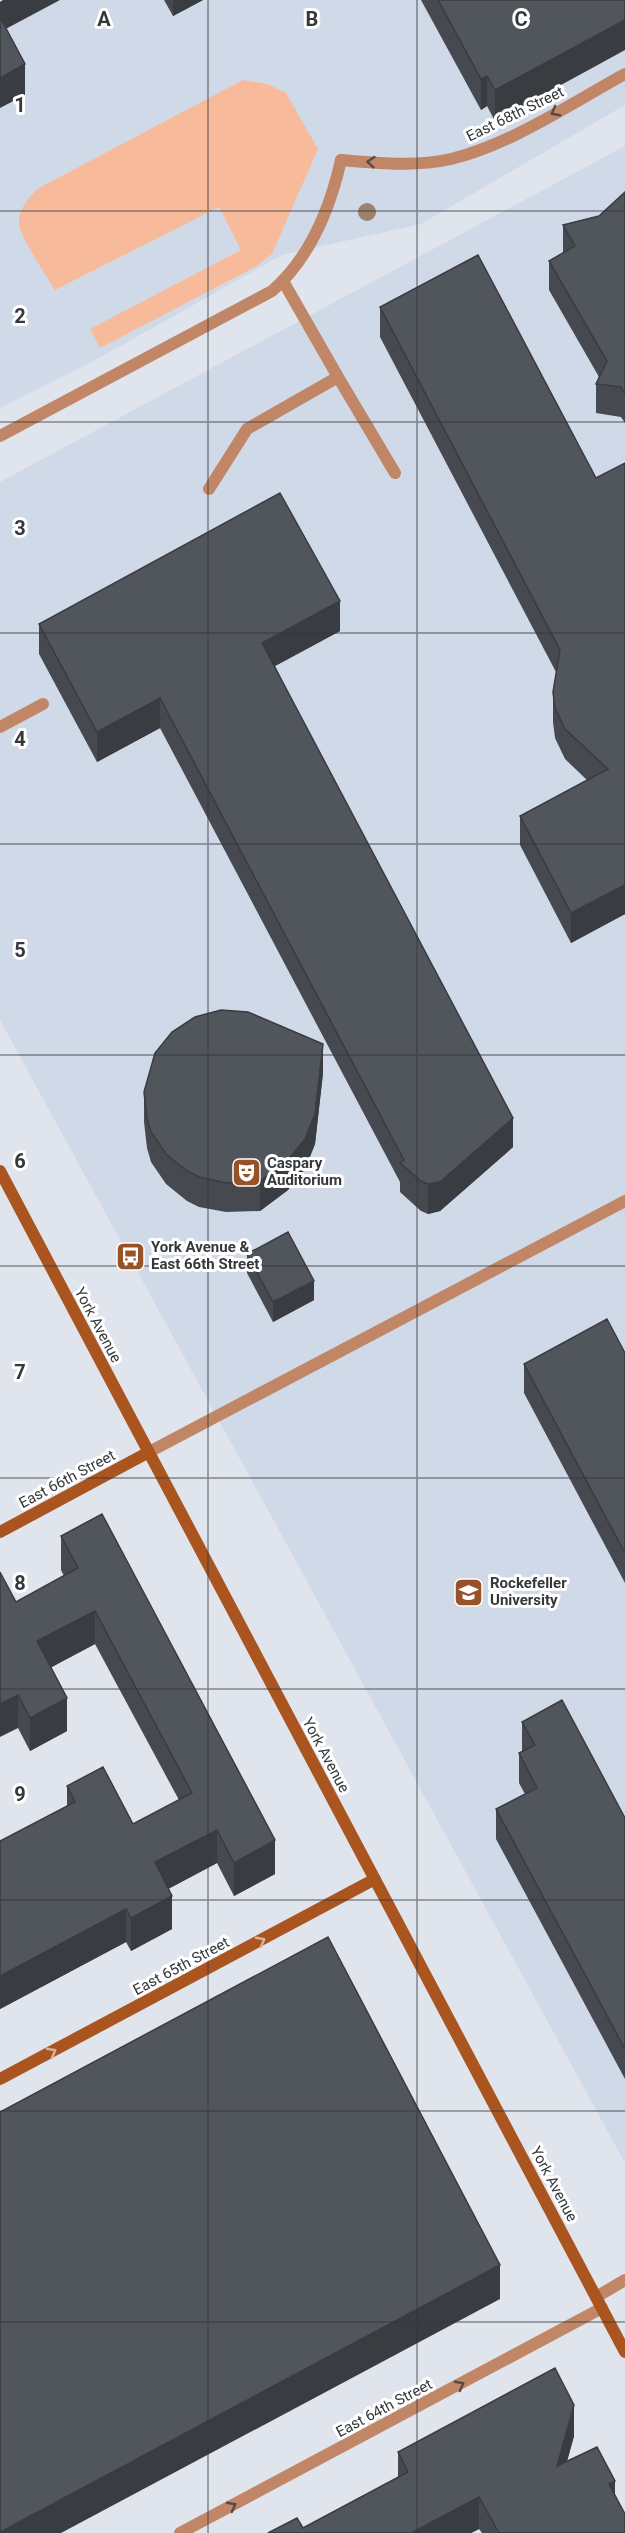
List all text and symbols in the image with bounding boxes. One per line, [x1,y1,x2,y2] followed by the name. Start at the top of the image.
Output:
[97,7,111,31] text: A
[306,7,318,31] text: B
[514,7,528,31] text: C
[463,83,567,145] street label: East 68th Street
[14,93,26,117] text: 1
[551,105,561,116] one-way arrow
[366,156,375,169] one-way arrow
[14,304,26,328] text: 2
[14,516,26,540] text: 3
[14,727,26,751] text: 4
[14,938,26,962] text: 5
[14,1149,26,1173] text: 6
[267,1154,342,1189] place label: Caspary Auditorium
[230,1156,262,1188] theatre icon: Caspary Auditorium
[151,1238,259,1273] place label: York Avenue & East 66th Street
[114,1240,146,1272] bus stop icon: York Avenue & East 66th Street
[71,1284,125,1366] street label: York Avenue
[14,1360,26,1384] text: 7
[16,1446,118,1512] street label: East 66th Street
[14,1571,26,1595] text: 8
[490,1574,567,1609] place label: Rockefeller University
[453,1576,485,1608] school or university icon: Rockefeller University
[299,1714,353,1796] street label: York Avenue
[14,1782,26,1806] text: 9
[130,1933,232,1999] street label: East 65th Street
[255,1936,266,1948] one-way arrow
[45,2048,56,2059] one-way arrow
[527,2143,581,2225] street label: York Avenue
[333,2375,435,2441] street label: East 64th Street
[454,2380,465,2392] one-way arrow
[226,2501,237,2513] one-way arrow

